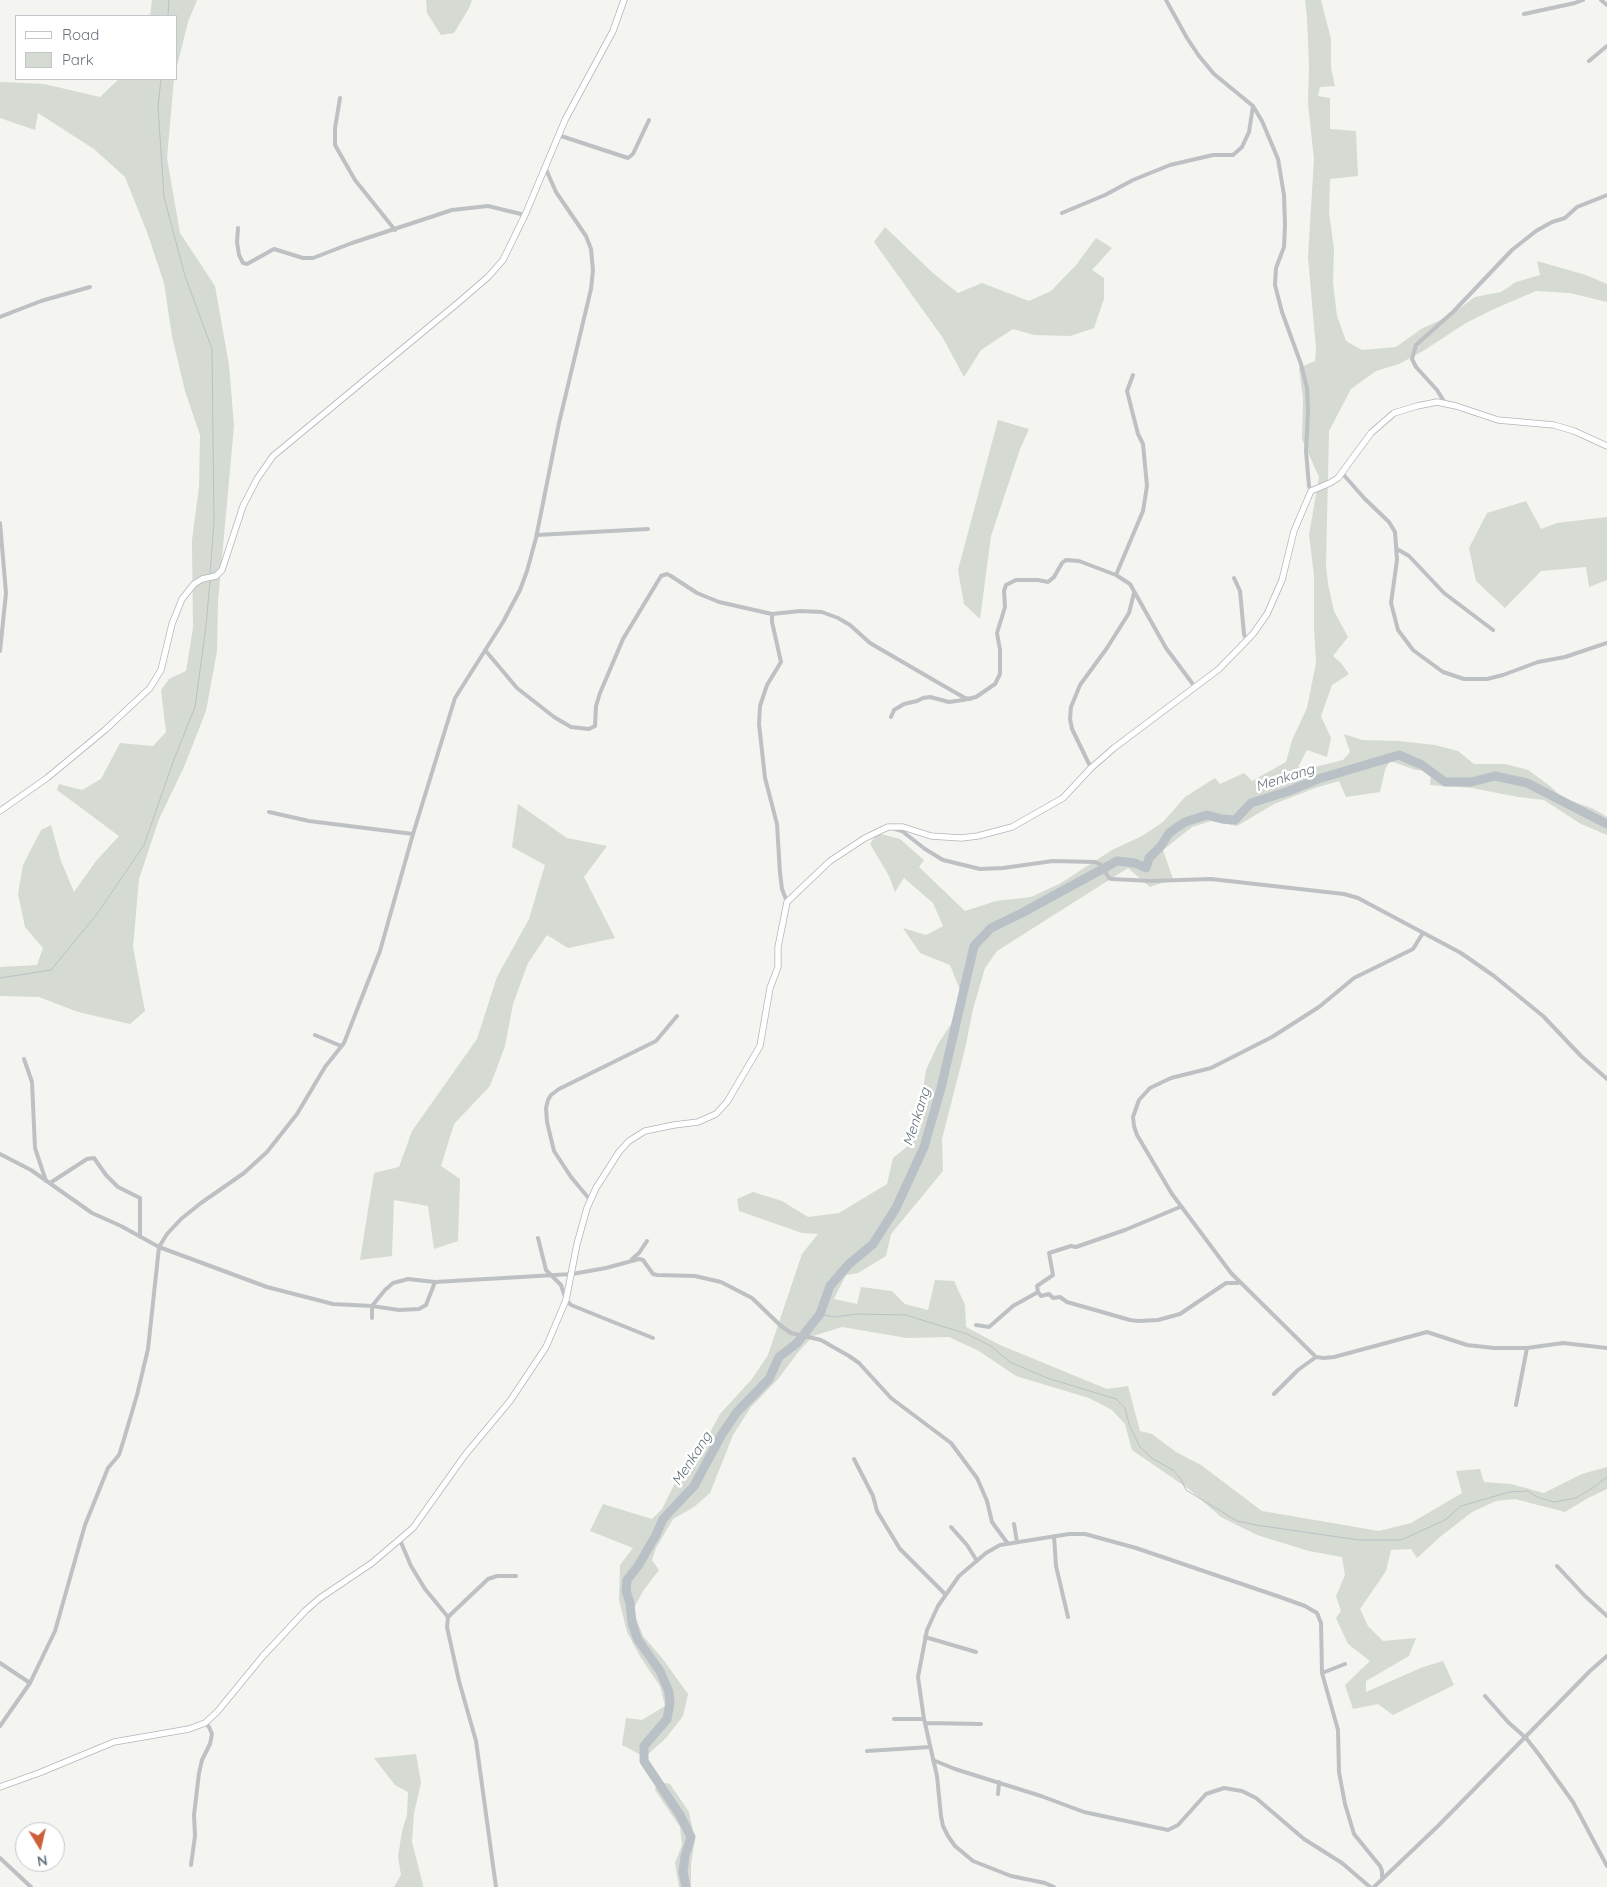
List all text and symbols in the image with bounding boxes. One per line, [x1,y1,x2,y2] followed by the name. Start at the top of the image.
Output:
[15,15,178,80] legend
[62,25,99,44] text: Road
[62,50,94,69] text: Park
[1254,761,1316,795] water label: Menkang
[900,1086,934,1148] water label: Menkang
[669,1429,715,1489] water label: Menkang
[15,1822,65,1872] north arrow
[36,1851,49,1871] text: N

